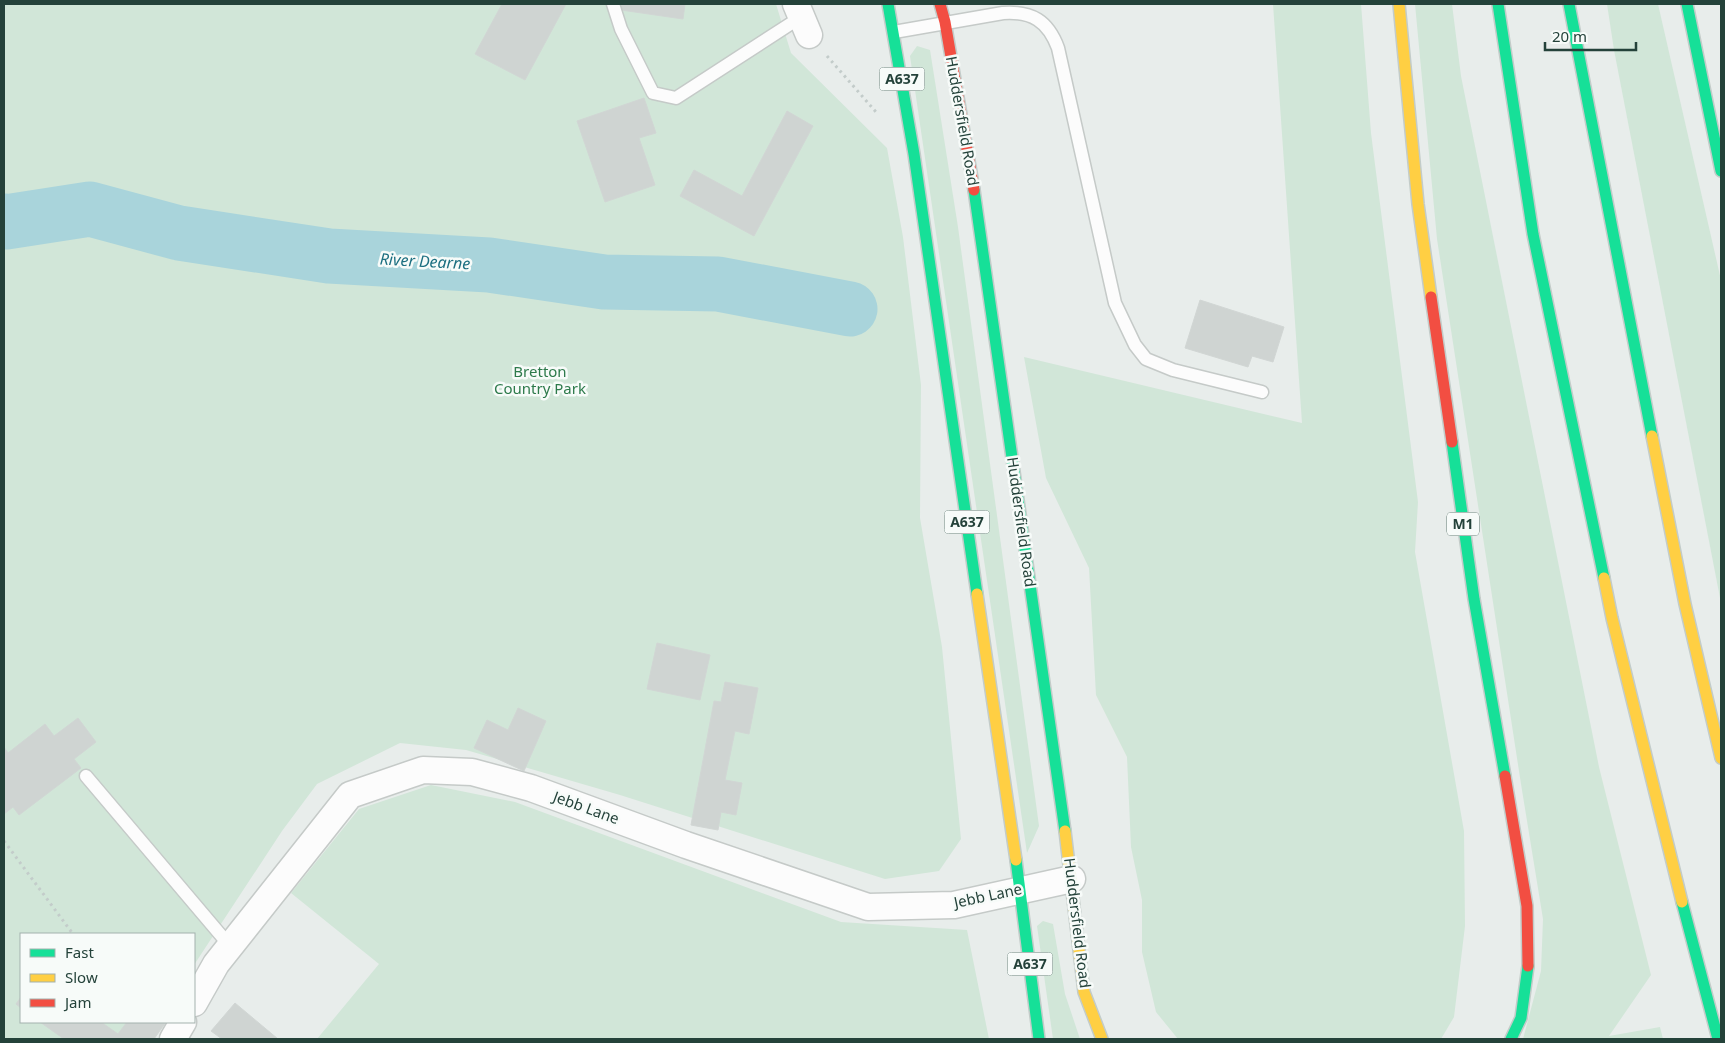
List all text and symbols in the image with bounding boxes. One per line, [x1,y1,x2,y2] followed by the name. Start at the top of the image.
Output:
[1545,20,1636,52] scale bar
[1552,26,1587,46] text: 20 m
[942,54,984,187] street label: Huddersfield Road
[880,68,924,90] road number: A637
[379,248,471,274] water label: River Dearne
[494,361,586,398] park label: Bretton Country Park
[1003,455,1041,588] street label: Huddersfield Road
[944,511,990,534] road number: A637
[1447,512,1479,536] road number: M1
[549,785,622,828] street label: Jebb Lane
[1060,857,1096,989] street label: Huddersfield Road
[950,878,1024,912] street label: Jebb Lane
[20,933,195,1023] legend
[65,942,94,962] text: Fast
[1008,952,1052,976] road number: A637
[65,967,98,987] text: Slow
[63,992,92,1012] text: Jam

